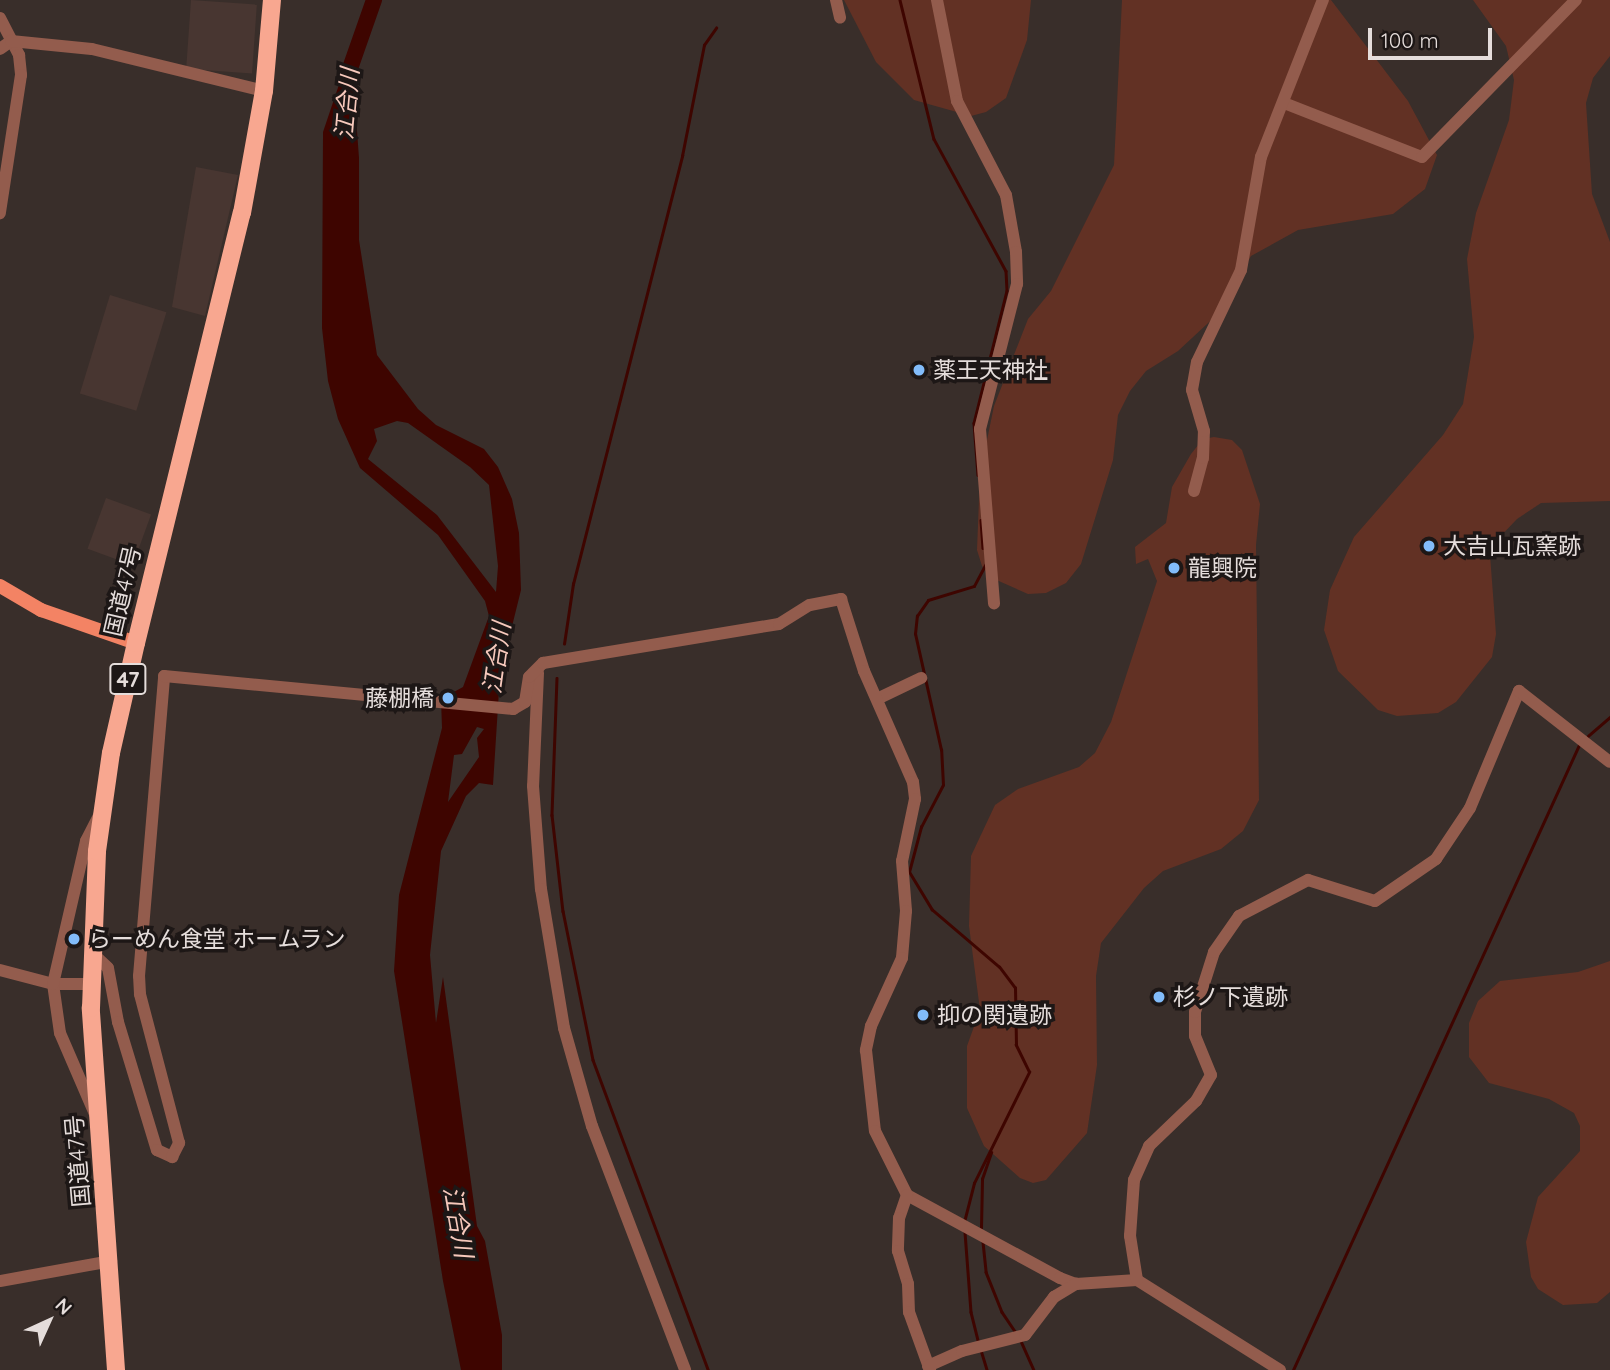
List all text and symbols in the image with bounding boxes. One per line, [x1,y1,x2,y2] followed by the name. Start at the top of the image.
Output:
[1372,14,1496,58] scale bar
[1381,27,1439,53] text: 100 m
[330,67,364,141] water label: 江合川
[933,356,1048,384] place label: 薬王天神社
[911,362,927,378] marker: 薬王天神社
[1443,532,1581,560] place label: 大吉山瓦窯跡
[1421,538,1437,554] marker: 大吉山瓦窯跡
[99,543,147,639] street label: 国道47号
[1188,554,1257,582] place label: 龍興院
[1166,560,1182,576] marker: 龍興院
[478,620,516,696] water label: 江合川
[109,662,147,696] road number: 47
[365,684,434,712] place label: 藤棚橋
[440,690,456,706] marker: 藤棚橋
[88,925,347,953] place label: らーめん食堂 ホームラン
[66,931,82,947] marker: らーめん食堂 ホームラン
[1173,983,1288,1011] place label: 杉ノ下遺跡
[1151,989,1167,1005] marker: 杉ノ下遺跡
[937,1001,1052,1029] place label: 抑の関遺跡
[915,1007,931,1023] marker: 抑の関遺跡
[60,1114,96,1208] street label: 国道47号
[438,1184,478,1260] water label: 江合川
[14,1286,84,1356] north arrow
[50,1293,77,1320] text: N

